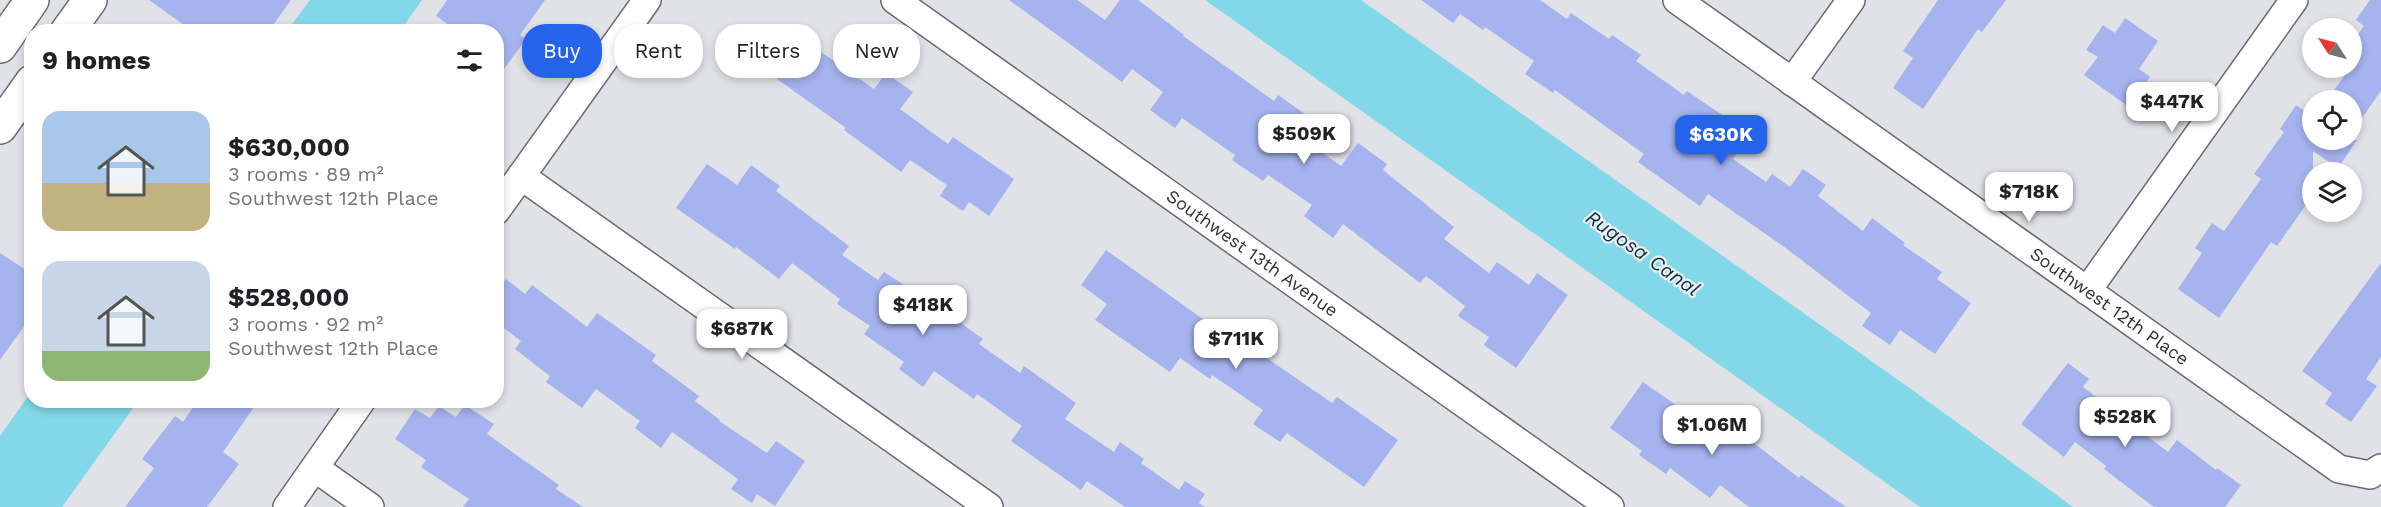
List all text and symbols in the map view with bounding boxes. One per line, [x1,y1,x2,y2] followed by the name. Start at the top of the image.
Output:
[2302,18,2362,78] north arrow
[2302,18,2362,222] map controls
[522,24,602,78] chip: Buy
[614,24,703,78] chip: Rent
[715,24,821,78] chip: Filters
[833,24,920,78] chip: New
[453,44,486,77] icon: filters
[42,45,151,75] text: 9 homes
[2130,82,2214,133] pin: $447K
[2140,89,2204,113] text: $447K
[2302,90,2362,150] button: locate
[1262,114,1346,165] pin: $509K
[1679,115,1763,166] pin: $630K
[1272,121,1336,145] text: $509K
[1689,122,1753,146] text: $630K
[228,132,350,162] text: $630,000
[90,135,162,207] icon: home
[228,162,384,186] text: 3 rooms · 89 m²
[2302,162,2362,222] button: layers
[1987,172,2071,223] pin: $718K
[1999,179,2059,203] text: $718K
[1163,185,1342,321] street label: Southwest 13th Avenue
[228,186,438,210] text: Southwest 12th Place
[1581,205,1705,301] water label: Rugosa Canal
[2026,243,2193,369] street label: Southwest 12th Place
[228,282,349,312] text: $528,000
[90,285,162,357] icon: home
[881,285,965,336] pin: $418K
[893,292,953,316] text: $418K
[700,309,784,360] pin: $687K
[228,312,383,336] text: 3 rooms · 92 m²
[710,316,774,340] text: $687K
[1194,319,1278,370] pin: $711K
[1208,326,1264,350] text: $711K
[228,336,438,360] text: Southwest 12th Place
[2083,397,2167,448] pin: $528K
[2094,404,2156,428] text: $528K
[1663,405,1761,456] pin: $1.06M
[1677,412,1747,436] text: $1.06M

